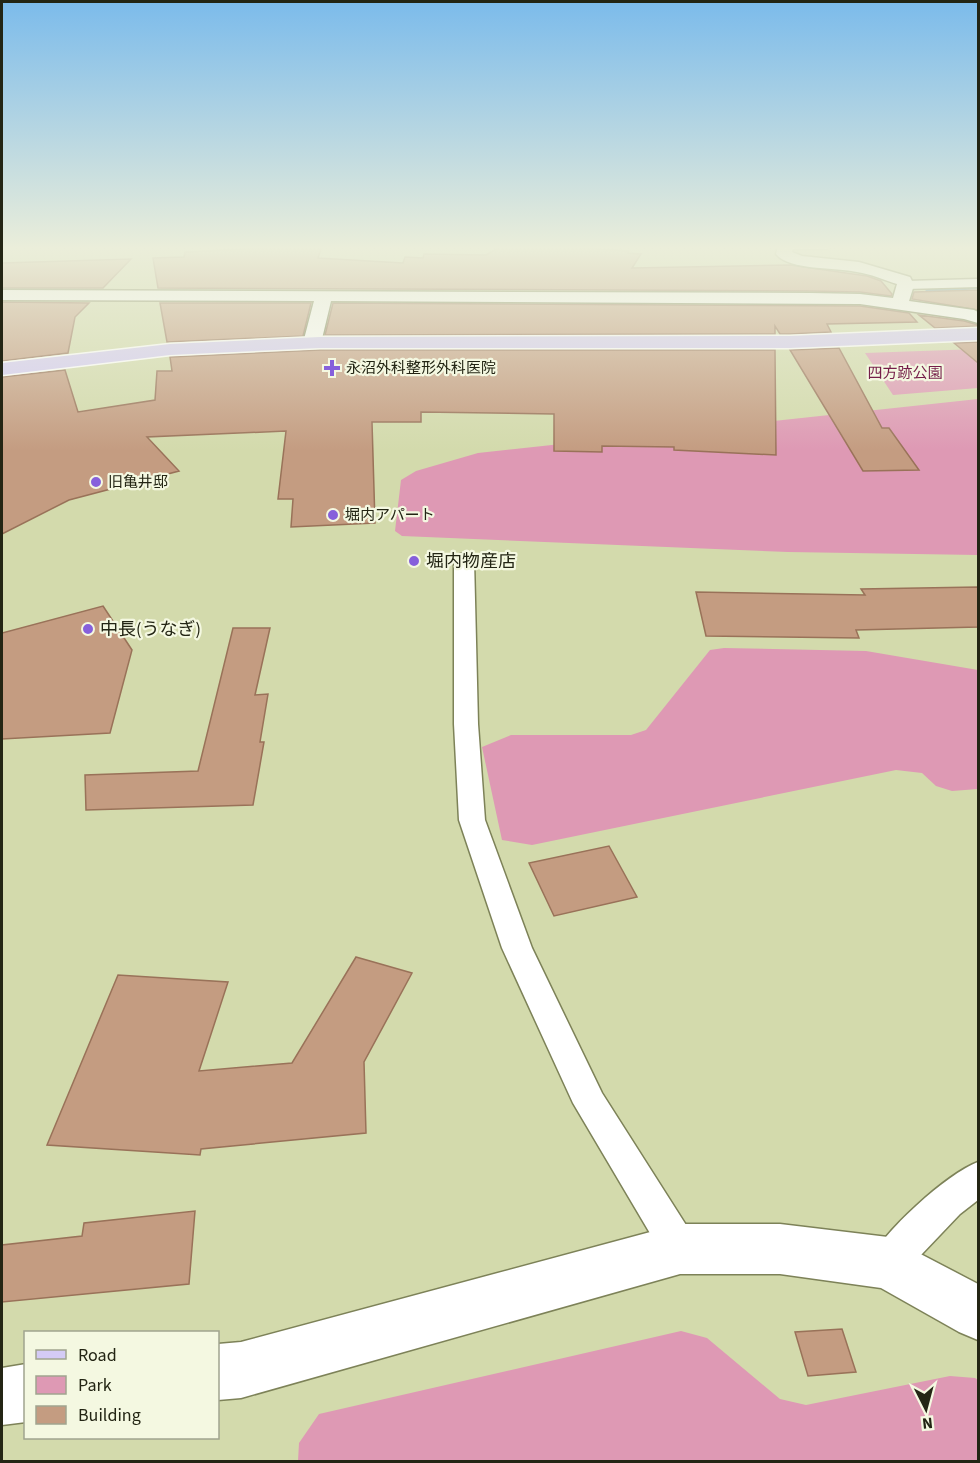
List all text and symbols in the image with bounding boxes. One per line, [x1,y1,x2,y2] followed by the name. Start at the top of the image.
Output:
[346,358,496,379] place label: 永沼外科整形外科医院
[323,359,341,377] marker: 永沼外科整形外科医院
[867,363,943,384] park label: 四方跡公園
[108,472,168,493] place label: 旧亀井邸
[89,475,103,489] marker: 旧亀井邸
[345,505,435,526] place label: 堀内アパート
[326,508,340,522] marker: 堀内アパート
[426,549,516,574] place label: 堀内物産店
[407,554,421,568] marker: 堀内物産店
[100,617,201,642] place label: 中長(うなぎ)
[81,622,95,636] marker: 中長(うなぎ)
[24,1331,219,1439] legend
[78,1343,117,1368] text: Road
[78,1373,112,1398] text: Park
[896,1379,956,1439] north arrow
[78,1403,141,1428] text: Building
[921,1411,934,1434] text: N

